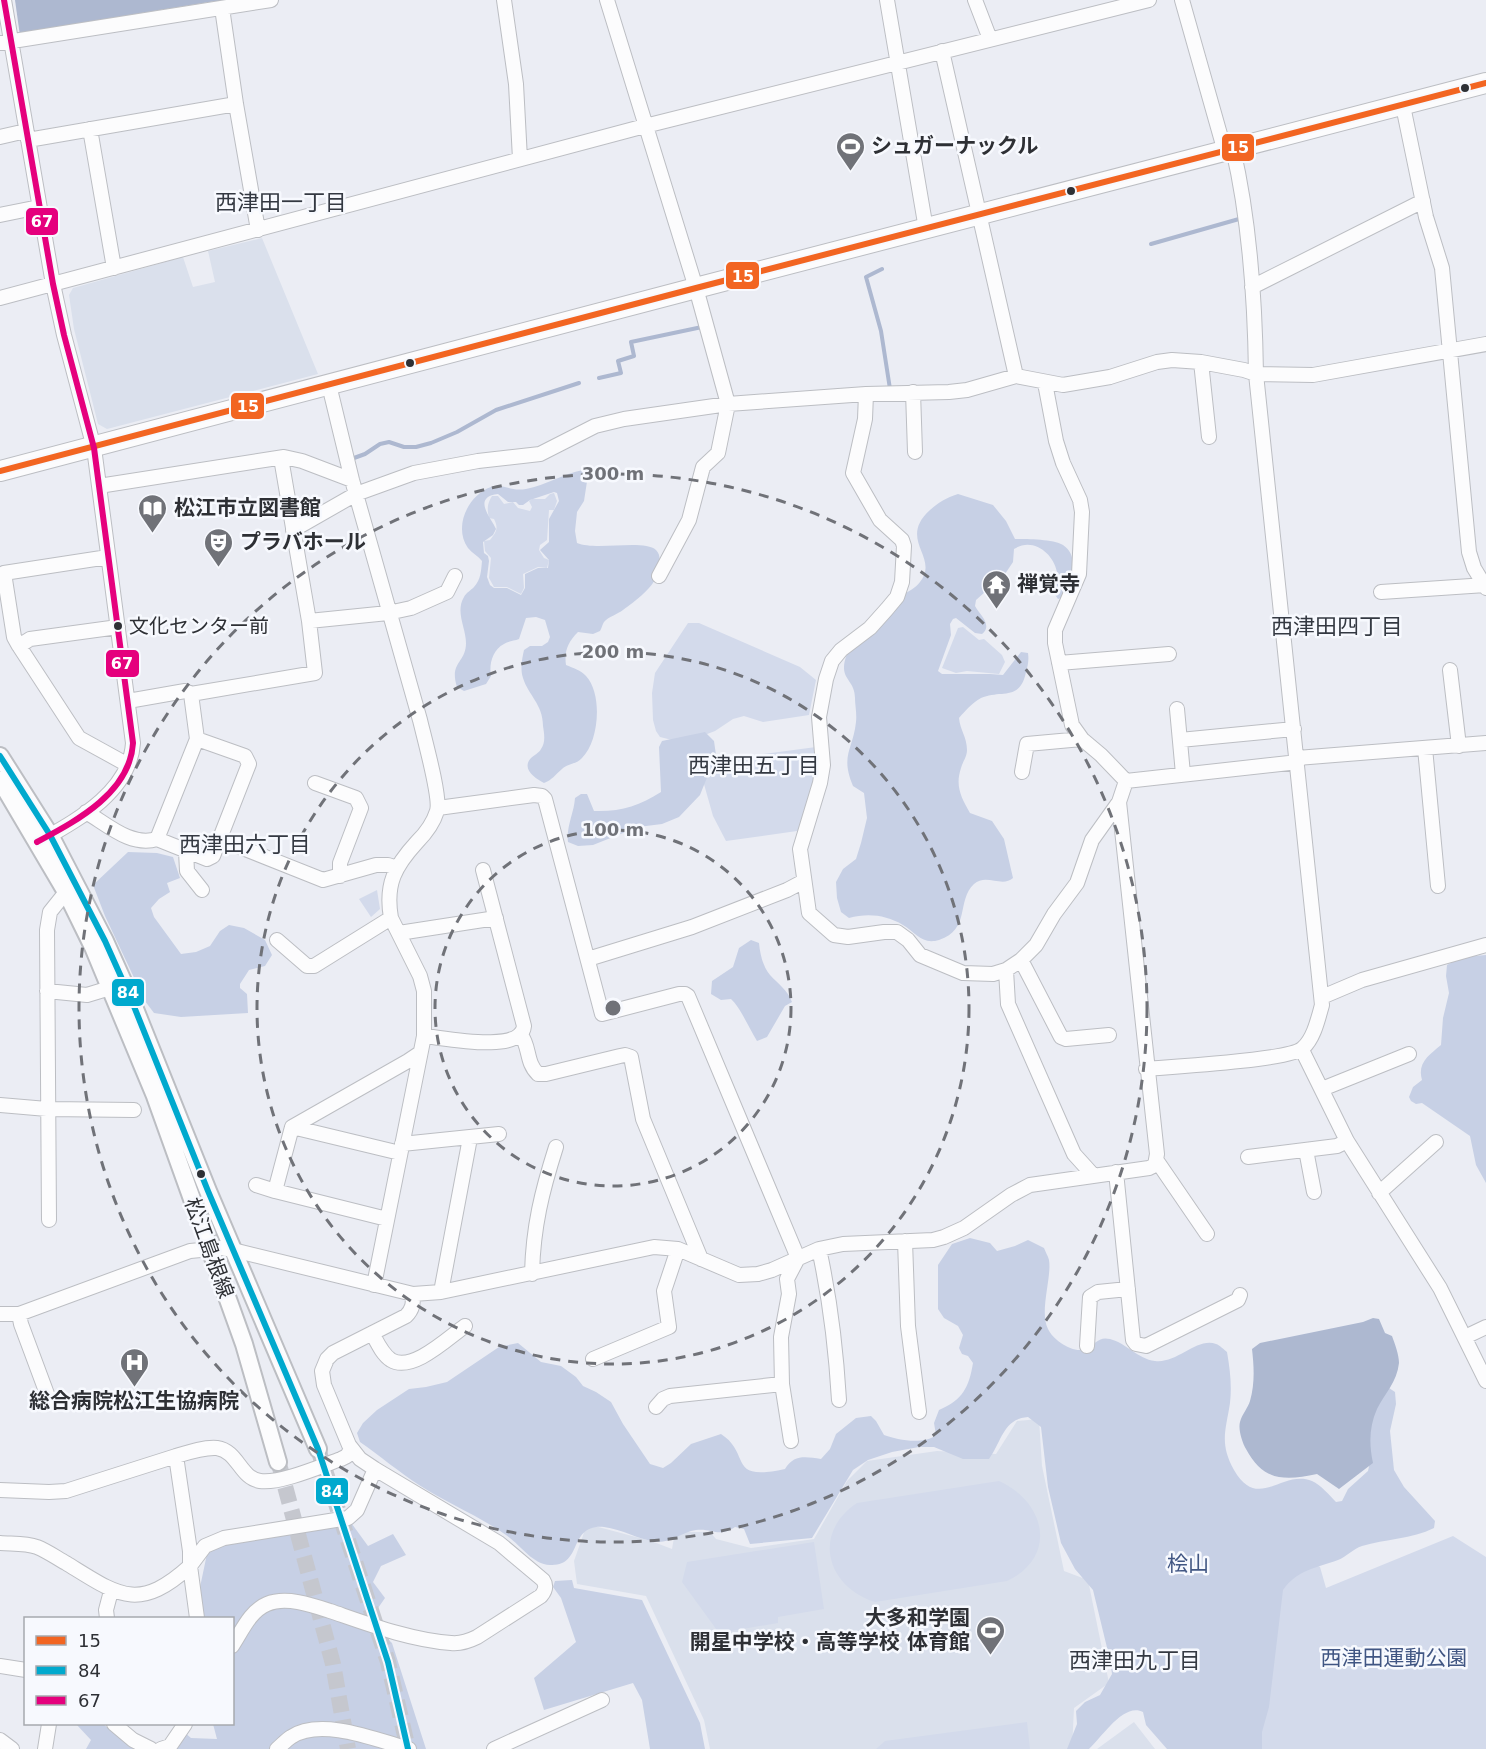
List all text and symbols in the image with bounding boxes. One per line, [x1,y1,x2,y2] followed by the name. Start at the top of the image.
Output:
[1459,82,1471,94] unlabelled marker
[834,130,866,172] sports icon: シュガーナックル
[1221,133,1255,162] line badge: 15
[871,134,1038,158] place label: シュガーナックル
[1227,138,1249,157] text: 15
[1065,185,1077,197] unlabelled marker
[215,190,347,215] district label: 西津田一丁目
[25,207,59,236] line badge: 67
[31,212,53,231] text: 67
[725,261,760,290] line badge: 15
[732,267,754,286] text: 15
[404,357,416,369] unlabelled marker
[230,392,265,420] line badge: 15
[237,397,259,416] text: 15
[582,463,644,484] text: 300 m
[137,492,169,534] library icon: 松江市立図書館
[174,496,321,520] place label: 松江市立図書館
[203,526,235,568] theatre icon: プラバホール
[240,530,366,554] place label: プラバホール
[980,568,1012,610] temple icon: 禅覚寺
[1017,572,1080,596] place label: 禅覚寺
[129,614,269,638] place label: 文化センター前
[1271,614,1403,639] district label: 西津田四丁目
[112,620,124,632] marker: 文化センター前
[582,641,644,662] text: 200 m
[105,649,140,678] line badge: 67
[111,654,133,673] text: 67
[688,753,820,778] district label: 西津田五丁目
[582,819,644,840] text: 100 m
[179,832,311,857] district label: 西津田六丁目
[111,978,145,1007] line badge: 84
[117,983,139,1002] text: 84
[603,998,623,1018] centre of rings
[195,1168,207,1180] unlabelled marker
[180,1195,238,1301] street label: 松江島根線
[118,1346,150,1388] hospital icon: 総合病院松江生協病院
[29,1389,239,1413] place label: 総合病院松江生協病院
[315,1477,349,1505] line badge: 84
[321,1482,343,1501] text: 84
[1167,1552,1209,1576] park label: 桧山
[690,1606,970,1654] place label: 大多和学園 開星中学校・高等学校 体育館
[975,1614,1007,1656] sports icon: 大多和学園 開星中学校・高等学校 体育館
[24,1617,234,1725] legend
[78,1630,101,1651] text: 15
[1321,1646,1468,1670] park label: 西津田運動公園
[1069,1648,1201,1673] district label: 西津田九丁目
[78,1660,101,1681] text: 84
[78,1690,101,1711] text: 67

